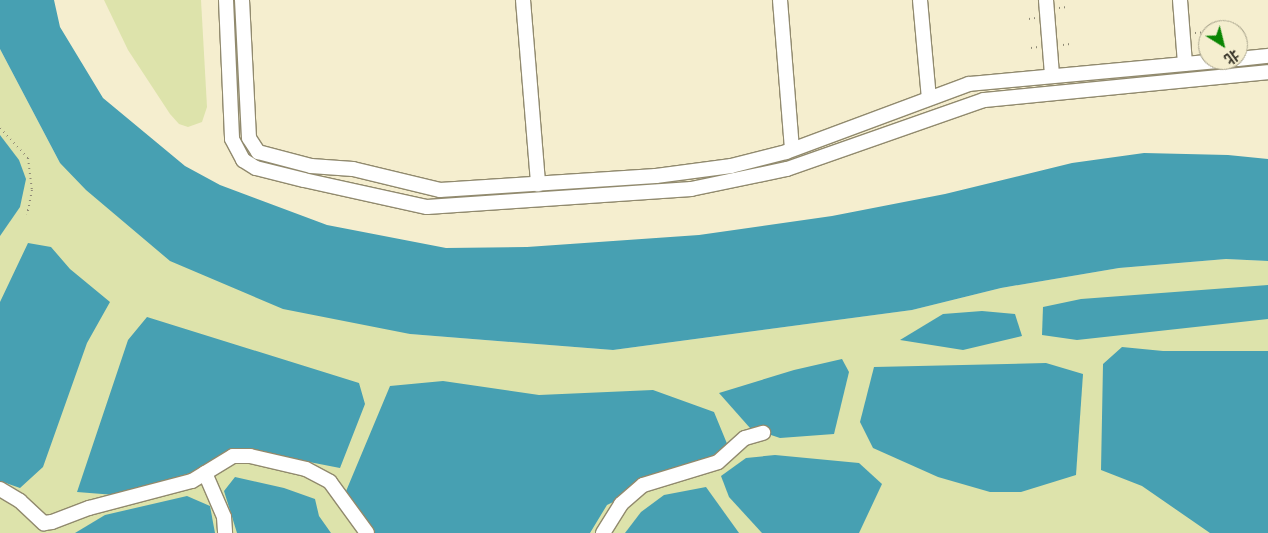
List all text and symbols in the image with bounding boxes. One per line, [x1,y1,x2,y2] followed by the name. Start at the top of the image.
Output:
[1198,20,1248,70] north arrow
[1221,46,1242,68] text: 北

